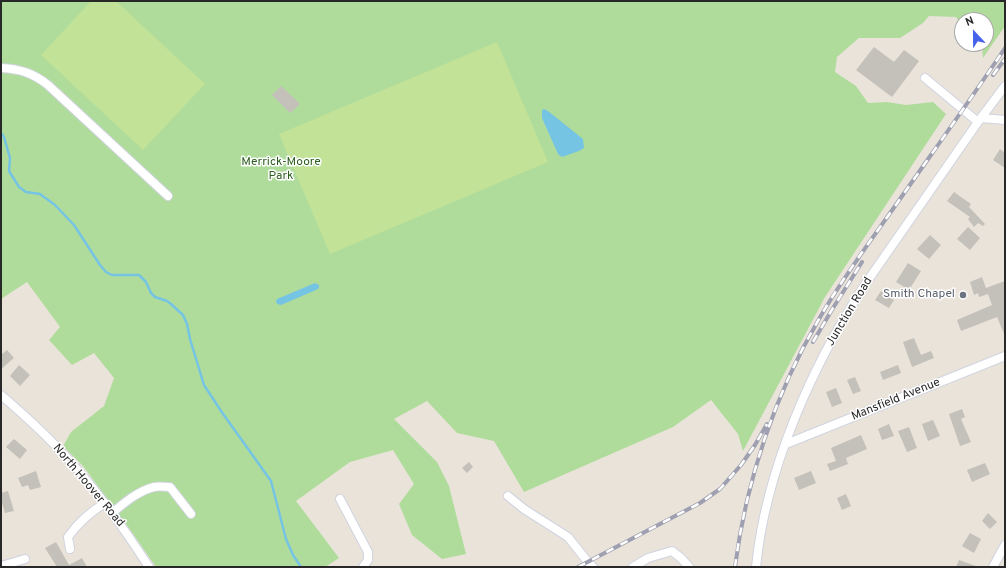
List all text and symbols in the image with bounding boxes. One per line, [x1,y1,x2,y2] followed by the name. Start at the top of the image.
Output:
[954,12,994,52] north arrow
[964,14,976,30] text: N
[241,156,321,184] park label: Merrick-Moore Park
[824,275,876,349] street label: Junction Road
[883,288,955,302] place label: Smith Chapel
[958,290,968,300] marker: Smith Chapel
[850,376,942,424] street label: Mansfield Avenue
[49,442,127,530] street label: North Hoover Road

